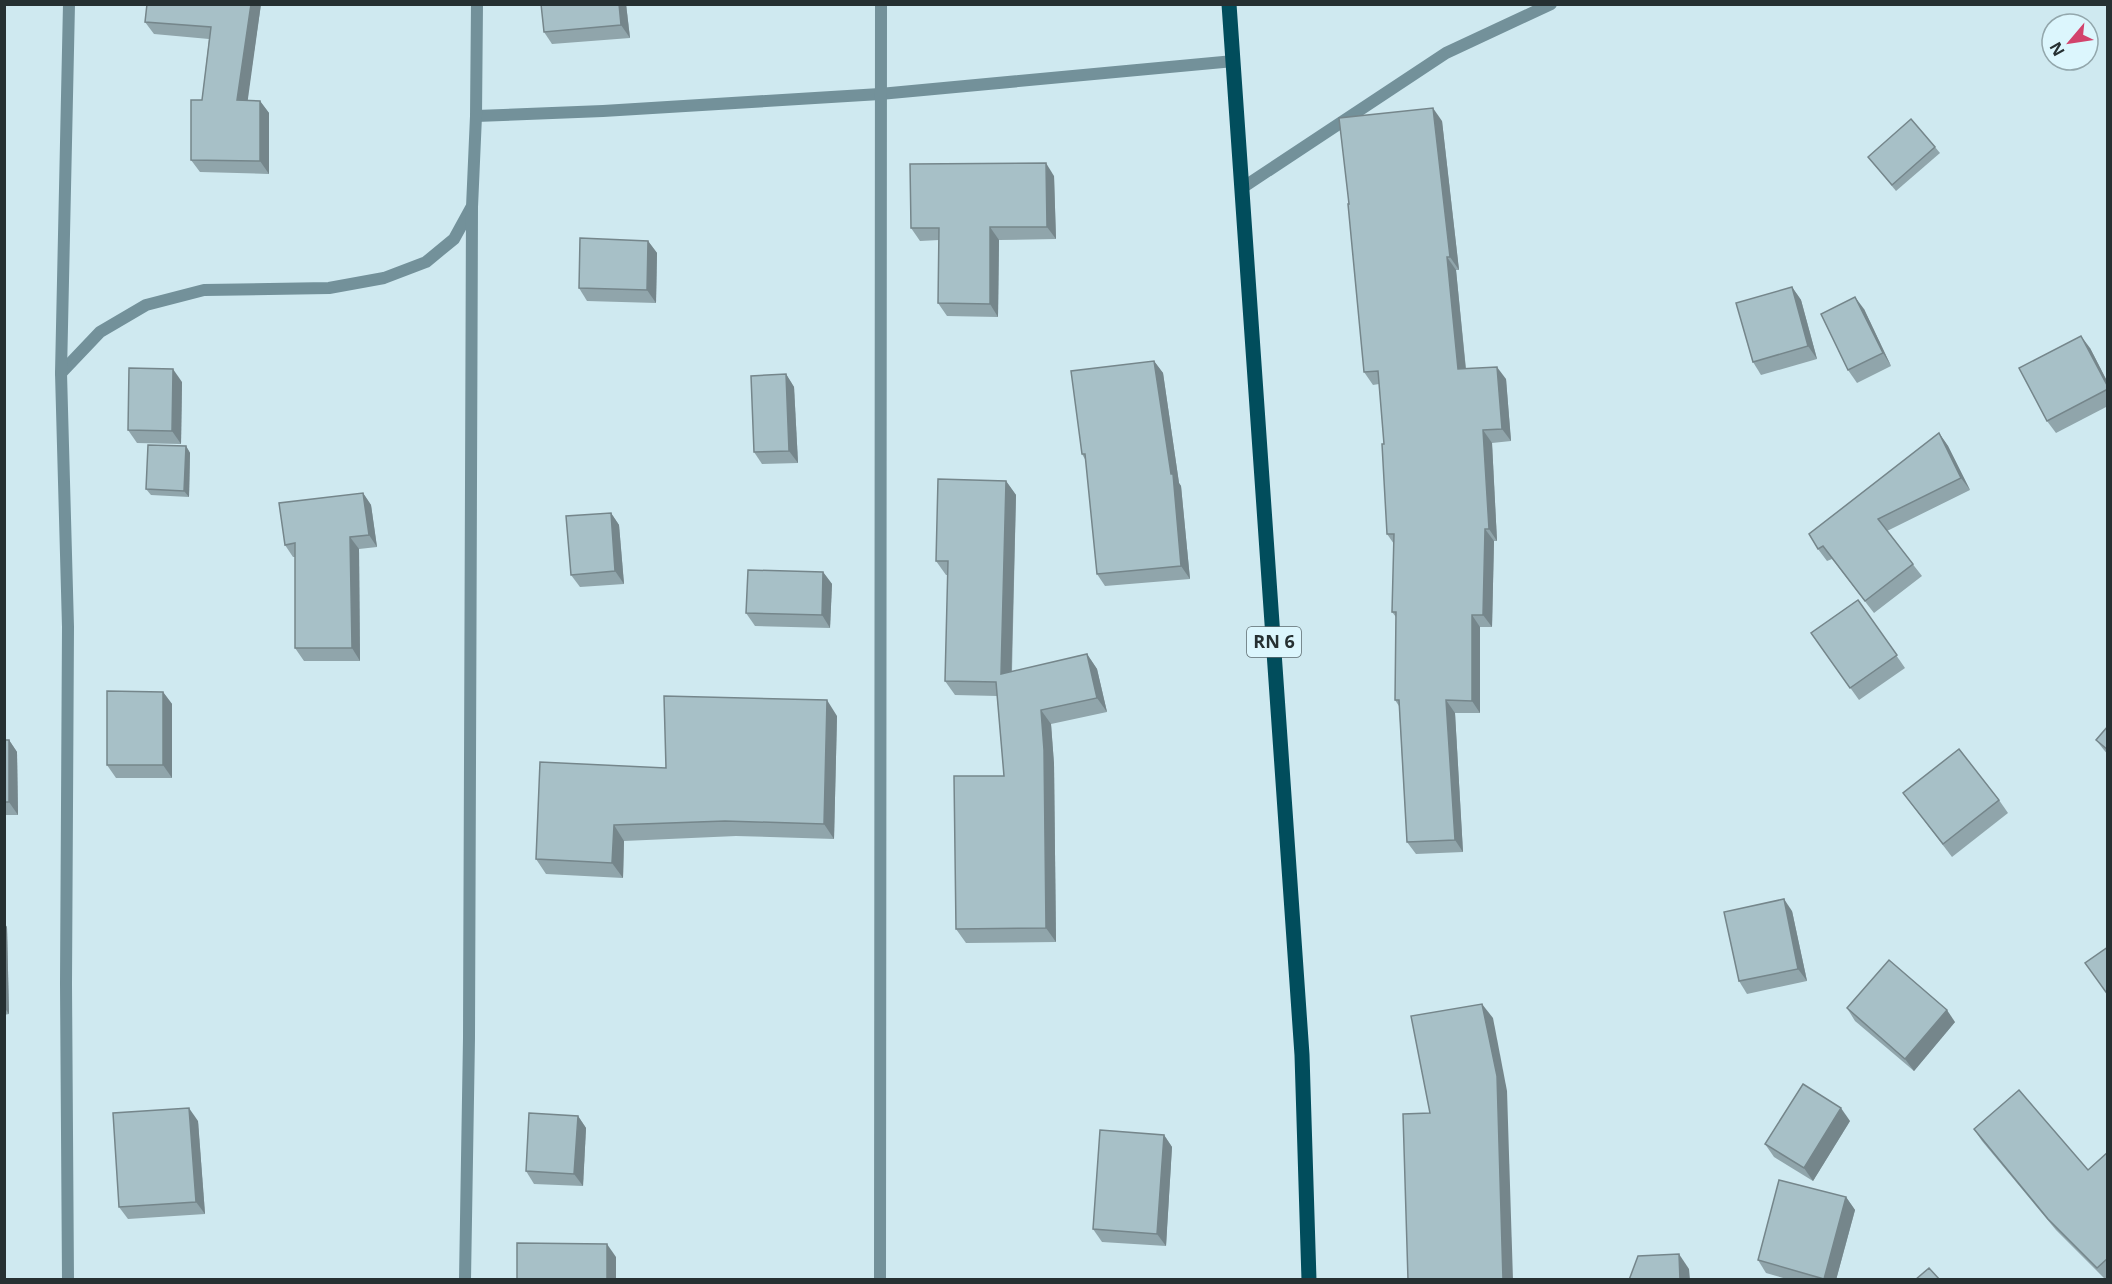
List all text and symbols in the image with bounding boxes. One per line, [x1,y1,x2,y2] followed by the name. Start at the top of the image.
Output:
[2040,12,2100,72] north arrow
[2044,38,2070,60] text: N
[1247,627,1301,657] road number: RN 6

